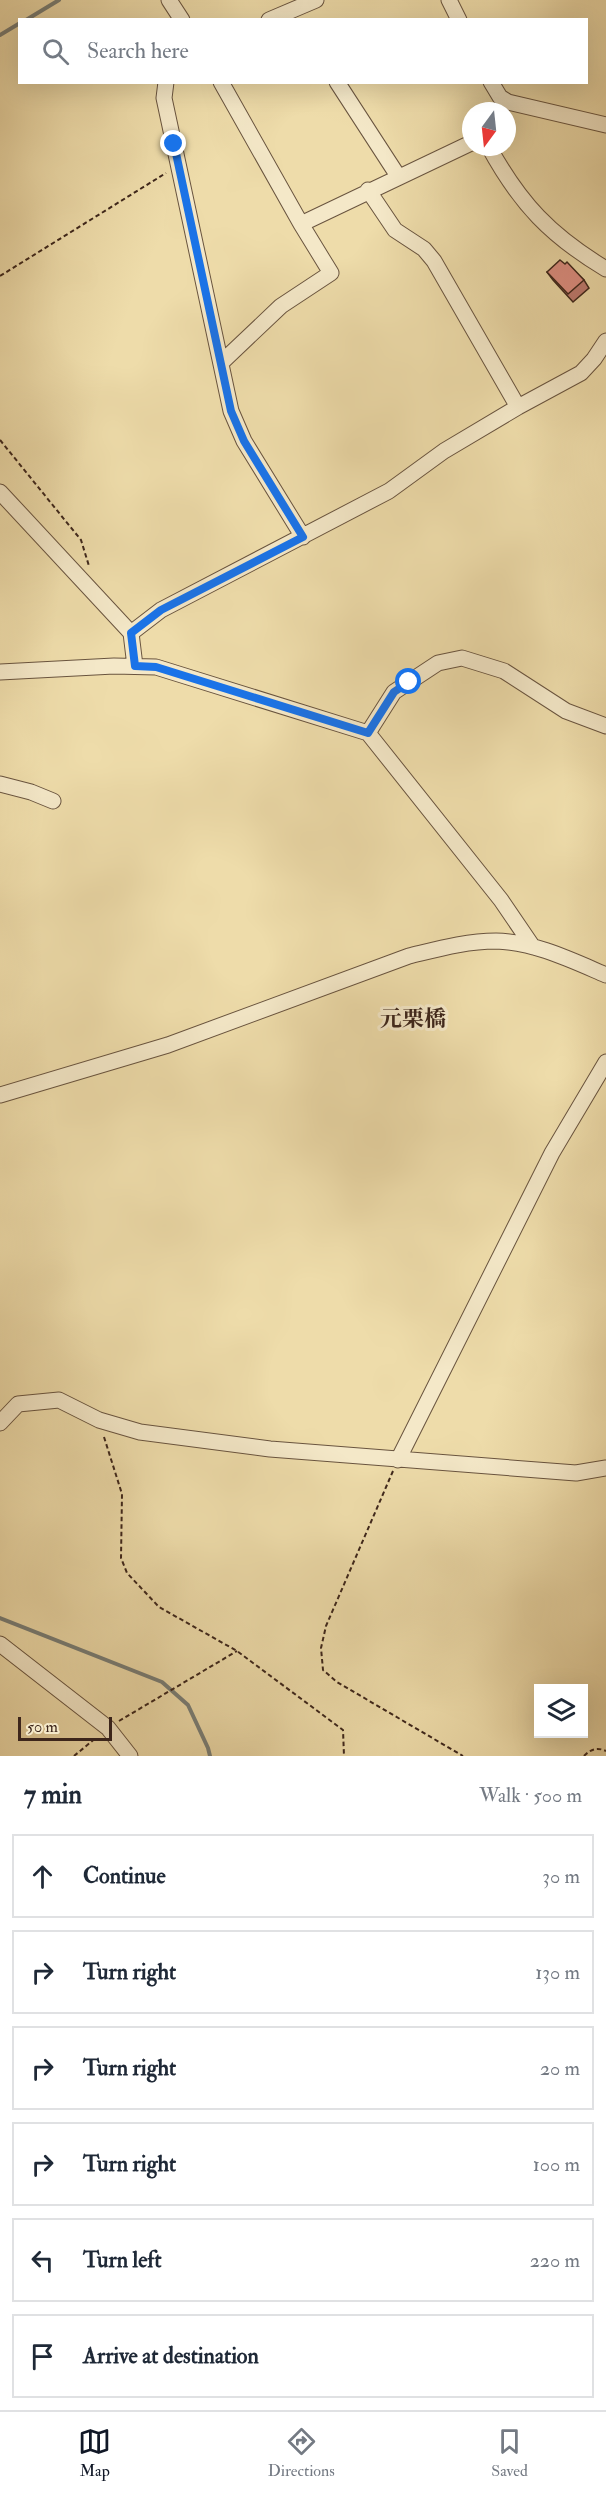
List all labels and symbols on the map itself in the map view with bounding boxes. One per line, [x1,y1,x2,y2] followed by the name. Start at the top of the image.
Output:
[462,102,516,156] north arrow
[160,130,186,156] route end
[395,668,421,694] route start
[380,1005,446,1033] district label: 元栗橋
[18,1714,112,1742] scale bar

